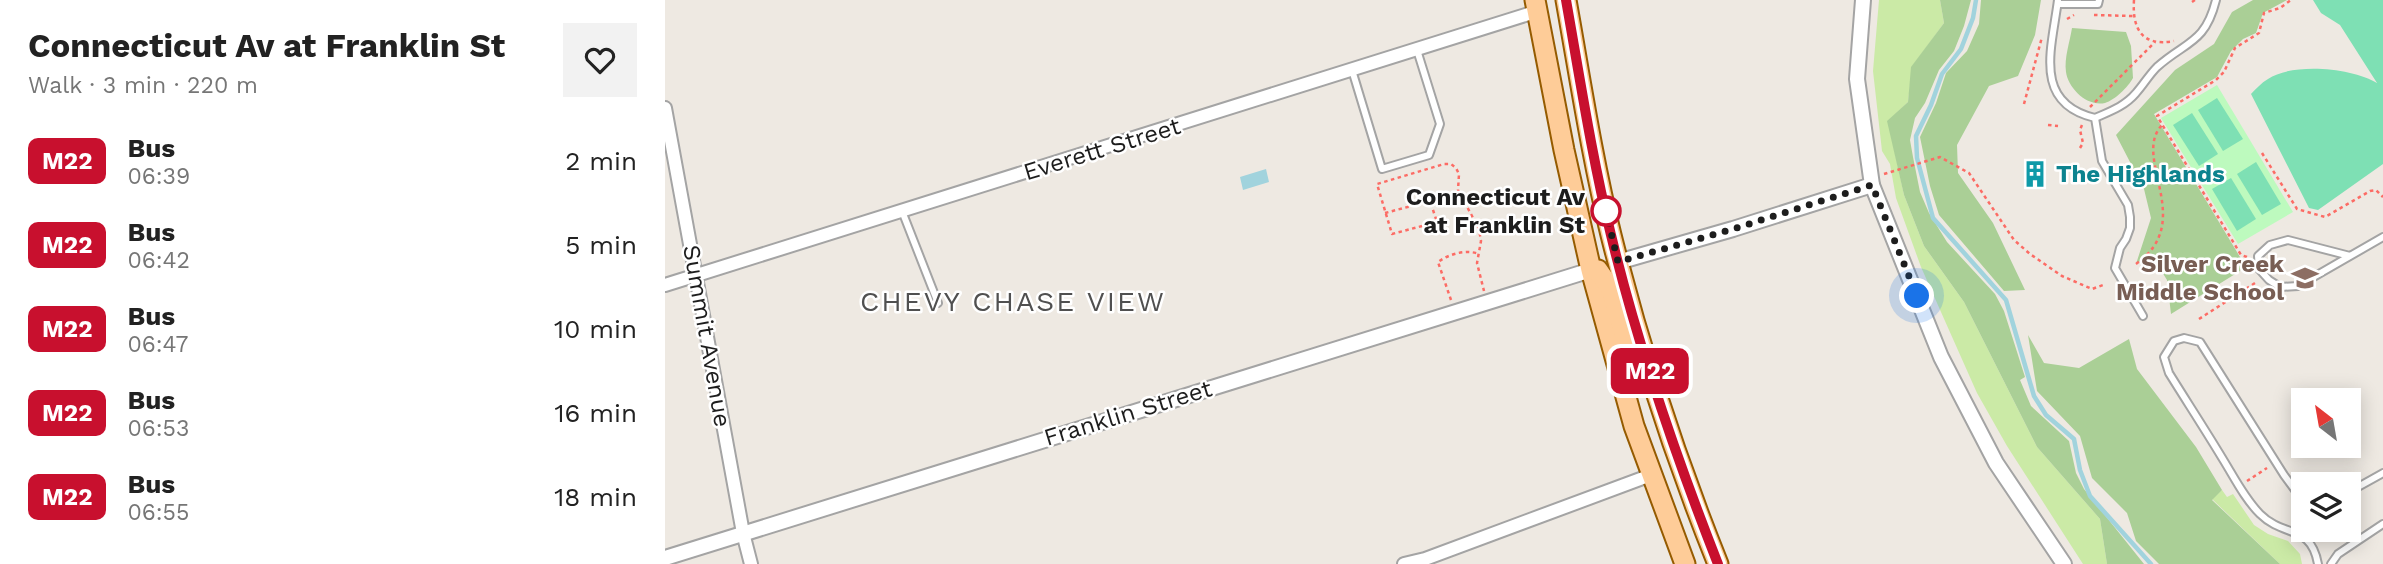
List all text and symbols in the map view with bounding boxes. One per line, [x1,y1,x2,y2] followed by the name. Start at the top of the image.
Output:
[563,23,637,97] button: heart
[28,26,505,65] text: Connecticut Av at Franklin St
[28,72,258,99] text: Walk · 3 min · 220 m
[1020,112,1184,186] street label: Everett Street
[127,133,175,163] text: Bus
[565,146,637,176] text: 2 min
[42,147,92,175] text: M22
[2020,159,2050,189] building icon: The Highlands
[2056,160,2225,188] place label: The Highlands
[127,163,190,190] text: 06:39
[1406,183,1586,239] place label: Connecticut Av at Franklin St
[1591,196,1621,226] marker: Connecticut Av at Franklin St
[127,217,175,247] text: Bus
[565,230,637,260] text: 5 min
[42,231,92,259] text: M22
[677,243,737,429] street label: Summit Avenue
[127,247,190,274] text: 06:42
[2116,250,2284,306] place label: Silver Creek Middle School
[2290,263,2320,293] school or university icon: Silver Creek Middle School
[1899,278,1934,313] your location
[860,285,1166,318] district label: CHEVY CHASE VIEW
[127,301,175,331] text: Bus
[554,314,637,344] text: 10 min
[42,315,92,343] text: M22
[127,331,188,358] text: 06:47
[1610,348,1690,394] line badge: M22
[1625,357,1675,385] text: M22
[1041,374,1215,452] street label: Franklin Street
[127,385,175,415] text: Bus
[2291,388,2361,458] north arrow
[2291,388,2361,542] map controls
[554,398,637,428] text: 16 min
[42,399,92,427] text: M22
[127,415,189,442] text: 06:53
[127,469,175,499] text: Bus
[2291,472,2361,542] button: layers
[554,482,637,512] text: 18 min
[42,483,92,511] text: M22
[127,499,189,526] text: 06:55

